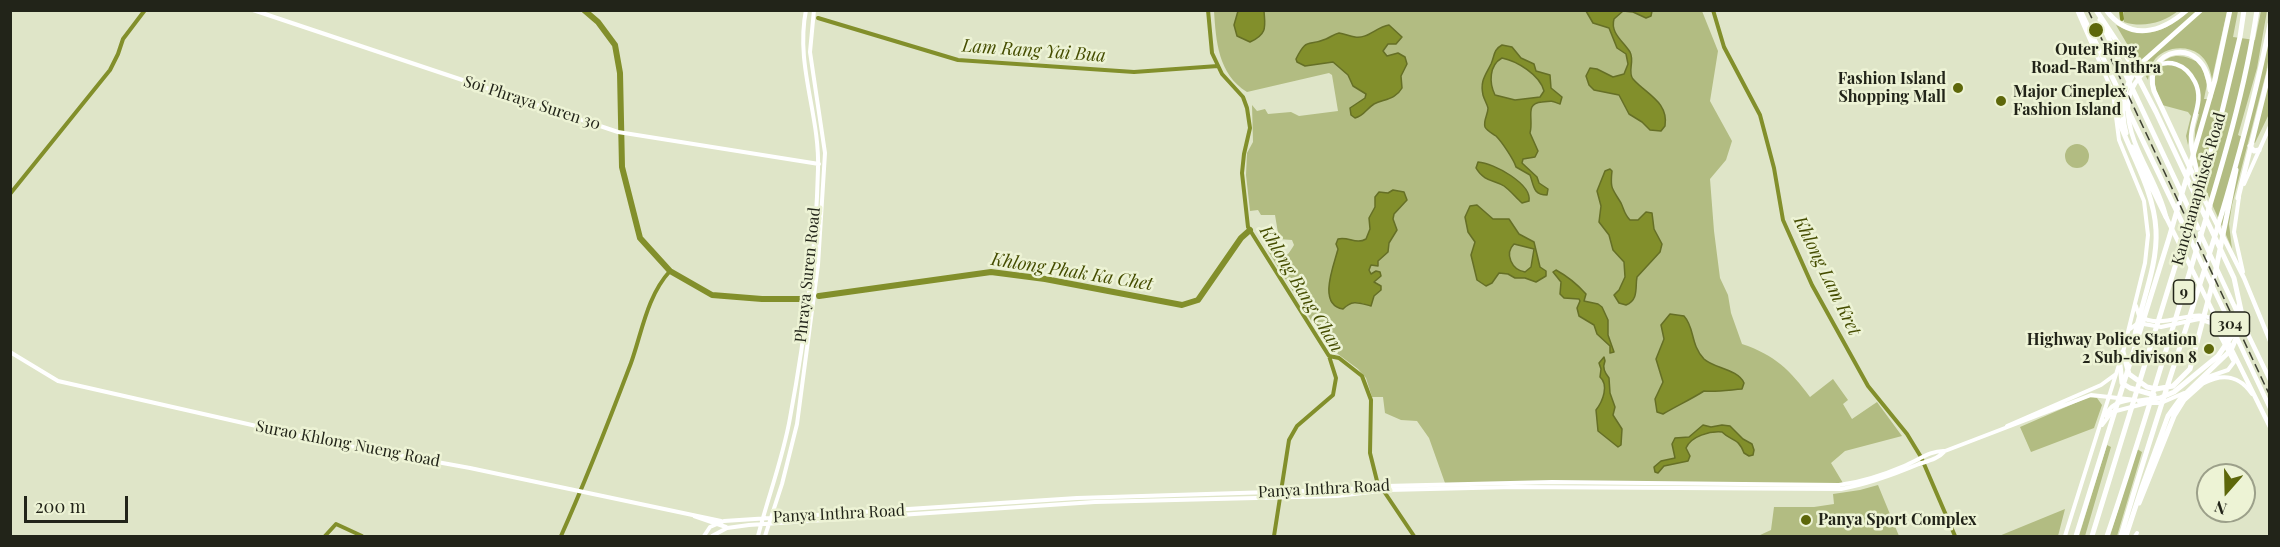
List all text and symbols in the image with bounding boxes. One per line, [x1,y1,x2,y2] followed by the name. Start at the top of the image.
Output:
[2087,21,2105,39] marker: Outer Ring Road-Ram Inthra
[961,35,1107,67] water label: Lam Rang Yai Bua
[2031,40,2161,78] place label: Outer Ring Road-Ram Inthra
[1838,69,1946,107] place label: Fashion Island Shopping Mall
[461,72,603,134] street label: Soi Phraya Suren 30
[1951,81,1965,95] marker: Fashion Island Shopping Mall
[2013,82,2126,120] place label: Major Cineplex Fashion Island
[1994,94,2008,108] marker: Major Cineplex Fashion Island
[2168,110,2230,268] street label: Kanchanaphisek Road
[791,206,825,344] street label: Phraya Suren Road
[1789,213,1865,339] water label: Khlong Lam Kret
[1255,222,1347,356] water label: Khlong Bang Chan
[990,249,1154,295] water label: Khlong Phak Ka Chet
[2174,280,2194,304] road number: 9
[2210,312,2250,336] road number: 304
[2027,330,2197,368] place label: Highway Police Station 2 Sub-divison 8
[2202,342,2216,356] marker: Highway Police Station 2 Sub-divison 8
[254,417,442,471] street label: Surao Khlong Nueng Road
[2196,463,2256,523] north arrow
[1258,476,1390,502] street label: Panya Inthra Road
[27,484,130,522] scale bar
[35,494,86,518] text: 200 m
[2211,497,2229,520] text: N
[773,501,905,527] street label: Panya Inthra Road
[1818,510,1977,530] place label: Panya Sport Complex
[1799,513,1813,527] marker: Panya Sport Complex

